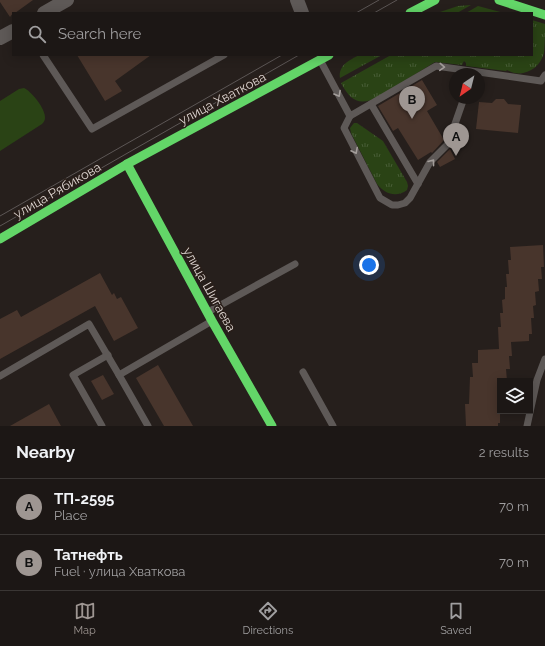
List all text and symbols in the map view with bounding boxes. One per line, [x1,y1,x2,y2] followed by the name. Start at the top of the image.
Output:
[12,12,533,56] search box
[26,23,48,45] icon: search
[58,25,141,43] text: Search here
[439,63,445,72] one-way arrow
[449,68,485,104] north arrow
[176,69,268,128] street label: улица Хваткова
[399,86,425,119] pin: B
[334,90,341,97] one-way arrow
[443,123,469,156] pin: A
[351,147,358,154] one-way arrow
[11,159,104,222] street label: улица Рябикова
[427,159,434,166] one-way arrow
[180,244,239,334] street label: улица Шигаева
[359,255,379,275] your location
[497,378,533,414] map controls
[497,378,533,414] button: layers
[16,442,75,462] text: Nearby
[479,445,529,460] text: 2 results
[54,490,114,508] text: ТП-2595
[25,499,33,514] text: A
[499,499,529,514] text: 70 m
[54,508,87,523] text: Place
[54,546,123,564] text: Татнефть
[25,555,33,570] text: B
[499,555,529,570] text: 70 m
[54,564,185,579] text: Fuel · улица Хваткова
[73,600,96,637] tab: Map
[243,600,293,637] tab: Directions
[440,600,472,637] tab: Saved

